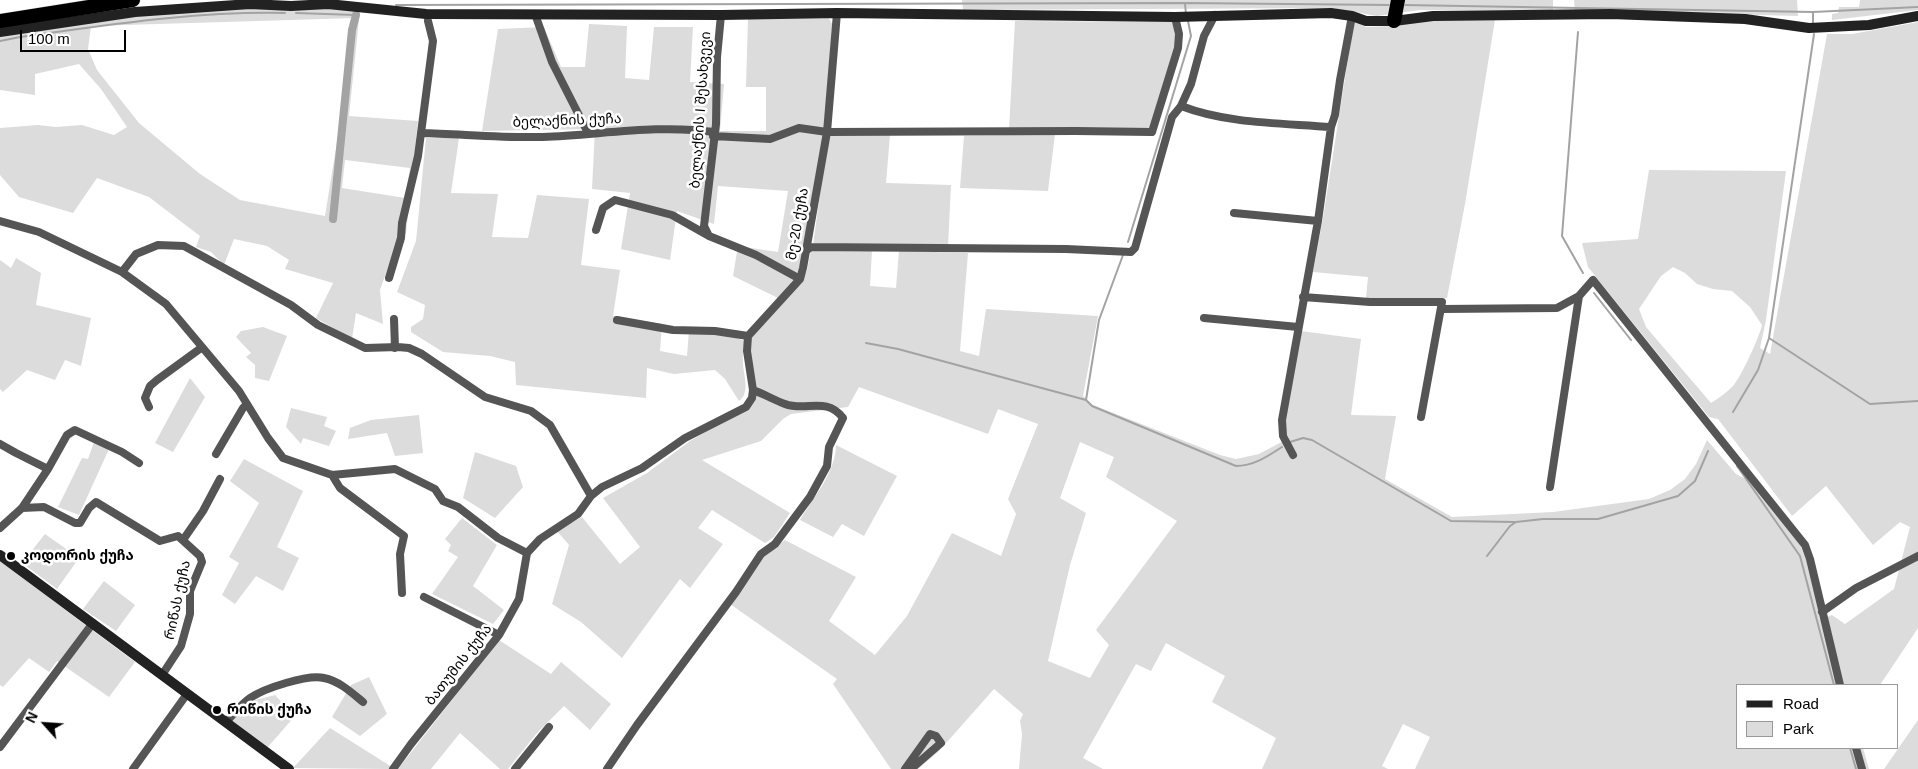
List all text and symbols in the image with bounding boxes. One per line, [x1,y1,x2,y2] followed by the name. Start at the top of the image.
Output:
[22,20,129,52] scale bar
[28,30,70,47] text: 100 m
[687,31,715,189] street label: ბელაქნის I შესახვევი
[512,111,622,131] street label: ბელაქნის ქუჩა
[783,186,813,262] street label: მე-20 ქუჩა
[21,548,134,564] place label: კოდორის ქუჩა
[5,550,17,562] marker: კოდორის ქუჩა
[161,559,195,641] street label: რიწას ქუჩა
[422,621,496,709] street label: ბათუმის ქუჩა
[1736,684,1898,749] legend
[1783,695,1819,712] text: Road
[20,699,70,749] north arrow
[227,702,312,718] place label: რიწის ქუჩა
[211,704,223,716] marker: რიწის ქუჩა
[22,709,41,725] text: N
[1783,720,1814,737] text: Park

